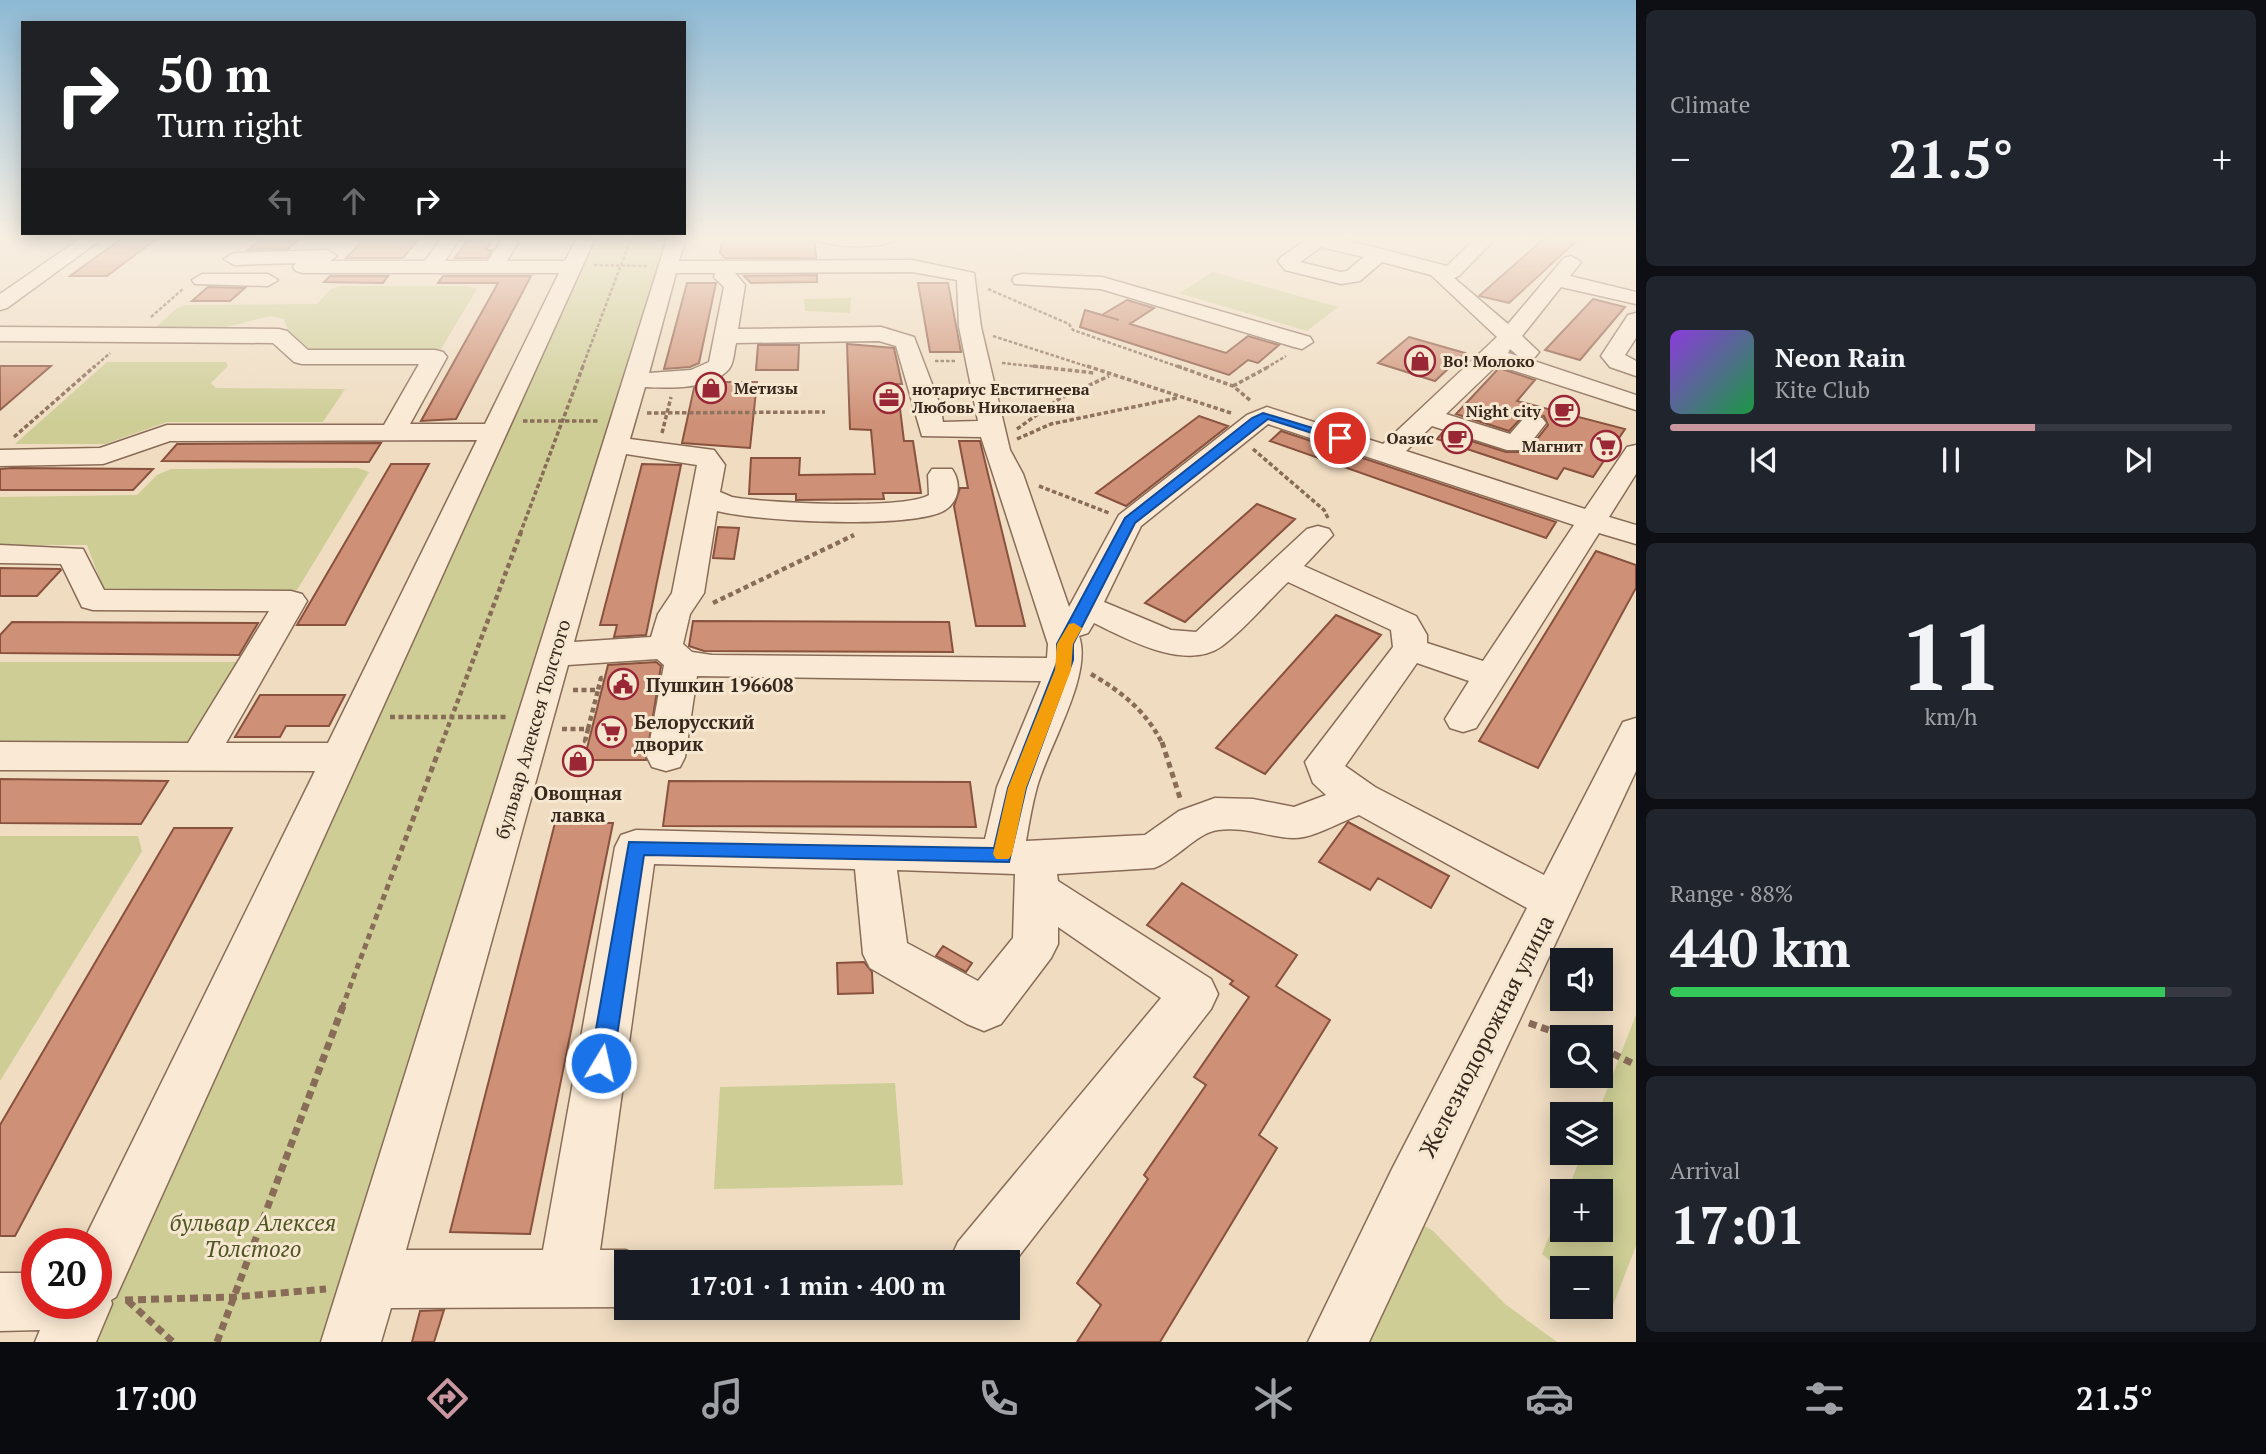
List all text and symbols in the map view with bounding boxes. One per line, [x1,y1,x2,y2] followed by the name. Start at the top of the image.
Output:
[157,41,271,106] text: 50 m
[42,49,133,140] icon: right
[1670,89,1750,120] text: Climate
[157,104,303,146] text: Turn right
[1888,124,2014,193] text: 21.5°
[1670,134,1690,184] text: −
[2212,134,2232,184] text: +
[262,182,300,220] icon: left
[335,182,373,220] icon: ahead
[408,182,446,220] icon: right
[1775,340,1906,374] text: Neon Rain
[1403,344,1437,378] shop icon: Во! Молоко
[1443,350,1535,372] place label: Во! Молоко
[694,371,728,405] shop icon: Метизы
[1775,374,1870,405] text: Kite Club
[734,377,798,399] place label: Метизы
[911,378,1090,418] place label: нотариус Евстигнеева Любовь Николаевна
[872,381,906,415] office icon: нотариус Евстигнеева Любовь Николаевна
[1547,394,1581,428] cafe icon: Night city
[1466,400,1542,422] place label: Night city
[1310,408,1370,468] pin
[1321,419,1359,457] icon: arrive
[1440,421,1474,455] cafe icon: Оазис
[1387,427,1434,449] place label: Оазис
[1589,429,1623,463] supermarket icon: Магнит
[1522,435,1583,457] place label: Магнит
[1745,441,1783,479] icon: previous
[1932,441,1970,479] icon: pause
[2119,441,2157,479] icon: next
[1900,595,2002,716] text: 11
[489,616,575,842] street label: бульвар Алексея Толстого
[606,667,640,701] public building icon: Пушкин 196608
[646,672,794,697] place label: Пушкин 196608
[1924,701,1978,732] text: km/h
[634,709,755,756] place label: Белорусский дворик
[594,715,628,749] supermarket icon: Белорусский дворик
[561,744,595,778] shop icon: Овощная лавка
[534,780,622,827] place label: Овощная лавка
[1670,878,1793,909] text: Range · 88%
[1411,909,1561,1162] street label: Железнодорожная улица
[1670,913,1851,982] text: 440 km
[1550,948,1613,1319] map controls
[1550,948,1613,1011] button: sound
[1550,1025,1613,1088] button: search
[564,1026,638,1100] position arrow
[1550,1102,1613,1165] button: layers
[1670,1155,1741,1186] text: Arrival
[1550,1179,1613,1242] button: +
[1670,1190,1805,1259] text: 17:01
[170,1207,336,1264] park label: бульвар Алексея Толстого
[21,1228,112,1319] speed limit sign: 20
[1550,1256,1613,1319] button: −
[688,1268,946,1302] text: 17:01 · 1 min · 400 m
[423,1374,472,1423] icon: directions
[698,1374,747,1423] icon: music
[974,1374,1023,1423] icon: phone
[1249,1374,1298,1423] icon: climate
[1525,1374,1574,1423] icon: car
[1800,1374,1849,1423] icon: filters
[113,1377,197,1419] text: 17:00
[2076,1377,2153,1419] text: 21.5°

